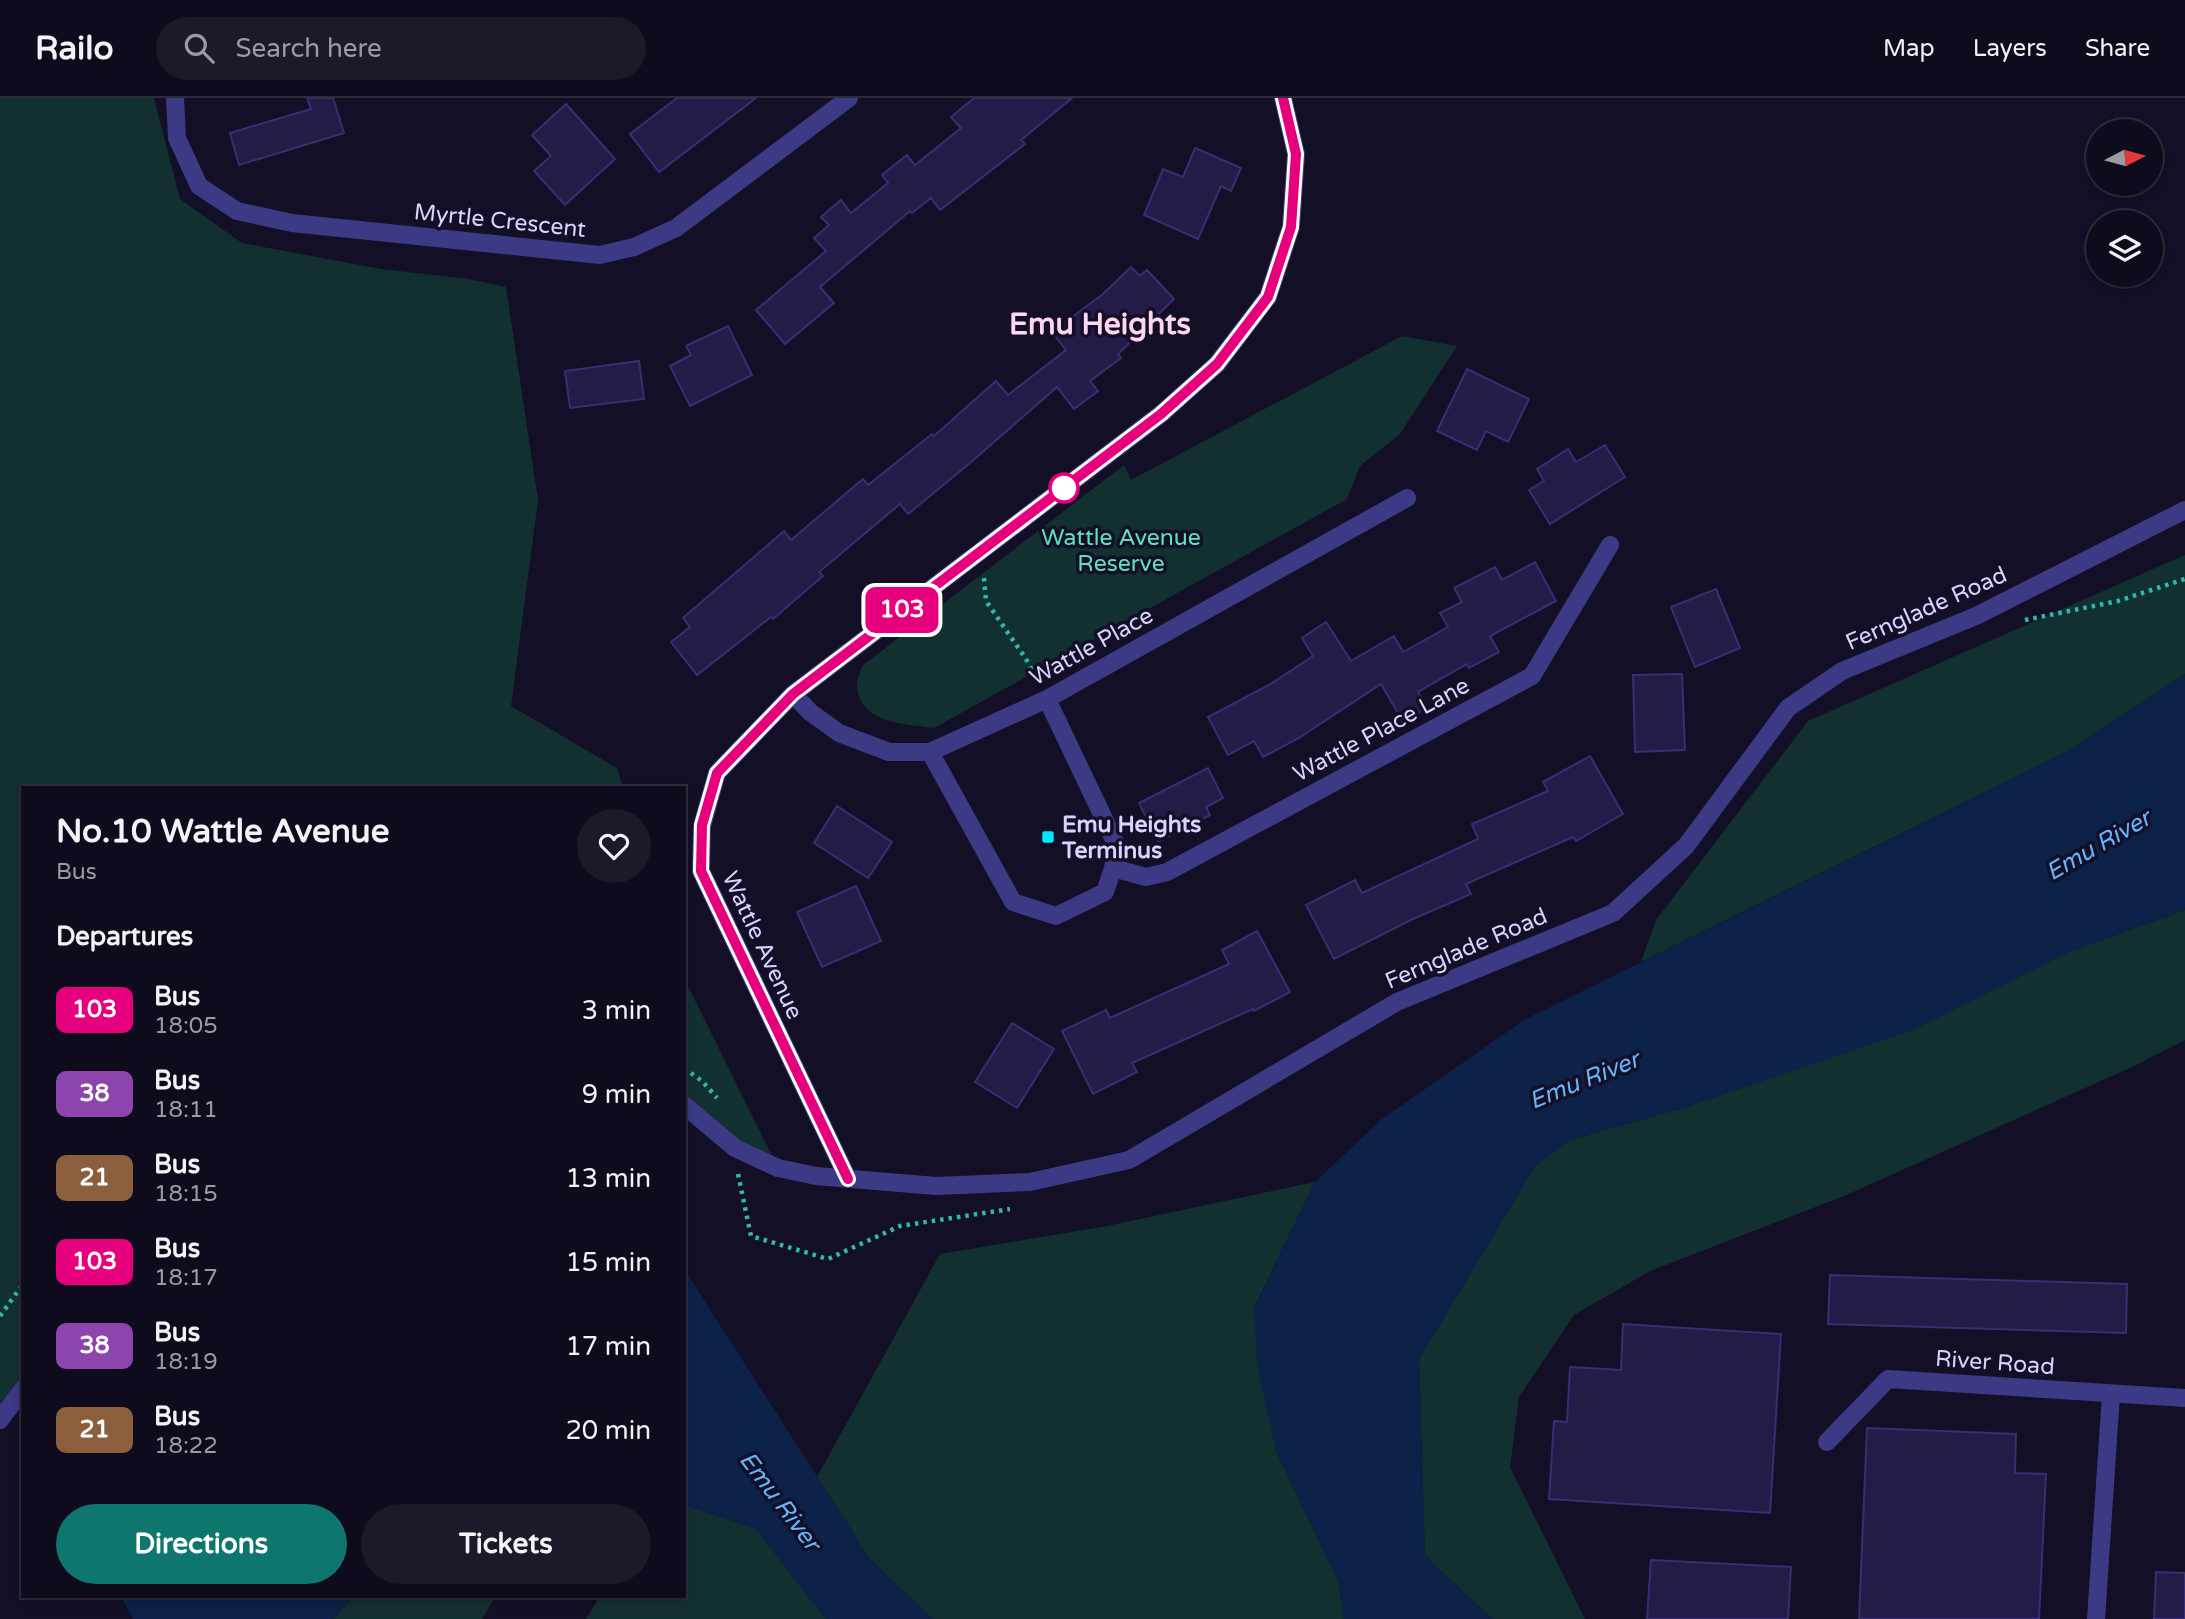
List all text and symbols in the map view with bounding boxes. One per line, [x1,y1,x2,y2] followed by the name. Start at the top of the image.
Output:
[156,17,646,80] search box
[35,29,114,68] text: Railo
[180,29,218,67] icon: search
[236,33,382,64] text: Search here
[1883,34,1935,63] text: Map
[1973,34,2047,63] text: Layers
[2085,34,2150,63] text: Share
[2086,119,2163,196] north arrow
[2086,119,2163,287] map controls
[413,198,587,244] street label: Myrtle Crescent
[2086,210,2163,287] button: layers
[1009,306,1191,343] district label: Emu Heights
[1049,473,1079,503] unlabelled marker
[1041,524,1201,578] park label: Wattle Avenue Reserve
[1842,561,2011,657] street label: Fernglade Road
[862,587,942,633] line badge: 103
[879,595,925,624] text: 103
[1025,602,1158,692] street label: Wattle Place
[1289,672,1474,788] street label: Wattle Place Lane
[2041,802,2158,887] water label: Emu River
[577,809,651,883] button: heart
[1061,811,1201,865] place label: Emu Heights Terminus
[56,812,389,851] text: No.10 Wattle Avenue
[1040,829,1056,845] marker: Emu Heights Terminus
[56,858,97,886] text: Bus
[716,867,809,1024] street label: Wattle Avenue
[1381,902,1552,996] street label: Fernglade Road
[56,921,193,952] text: Departures
[154,981,200,1012] text: Bus
[72,995,117,1024] text: 103
[582,995,651,1026] text: 3 min
[154,1012,218,1040] text: 18:05
[1525,1044,1646,1116] water label: Emu River
[154,1065,200,1096] text: Bus
[79,1079,110,1108] text: 38
[582,1079,651,1110] text: 9 min
[154,1096,218,1124] text: 18:11
[154,1149,200,1180] text: Bus
[79,1163,110,1192] text: 21
[565,1163,651,1194] text: 13 min
[154,1180,218,1208] text: 18:15
[154,1233,200,1264] text: Bus
[72,1247,117,1276] text: 103
[565,1247,651,1278] text: 15 min
[154,1264,218,1292] text: 18:17
[154,1317,200,1348] text: Bus
[79,1331,110,1360] text: 38
[565,1331,651,1362] text: 17 min
[1934,1345,2056,1381] street label: River Road
[154,1348,218,1376] text: 18:19
[154,1401,200,1432] text: Bus
[79,1415,110,1444] text: 21
[565,1415,651,1446] text: 20 min
[154,1432,218,1460] text: 18:22
[733,1446,828,1559] water label: Emu River
[56,1504,347,1584] button: Directions
[361,1504,651,1584] button: Tickets

